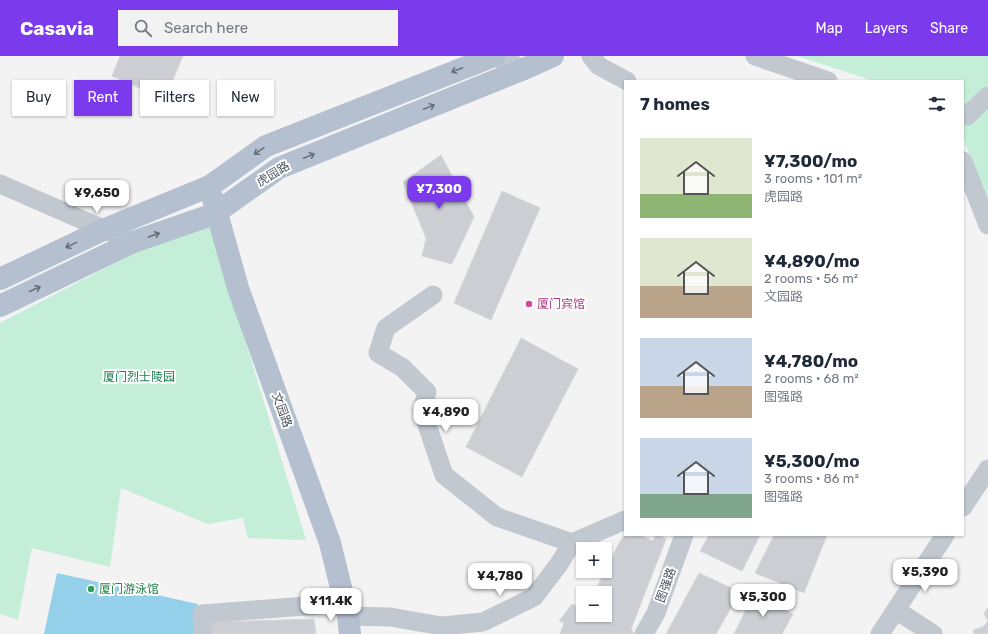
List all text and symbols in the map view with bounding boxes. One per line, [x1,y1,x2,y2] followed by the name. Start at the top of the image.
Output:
[118,10,398,46] search box
[20,17,94,40] text: Casavia
[132,17,154,39] icon: search
[164,19,248,37] text: Search here
[816,20,843,37] text: Map
[865,20,908,37] text: Layers
[930,20,968,37] text: Share
[452,67,464,75] one-way arrow
[12,80,66,116] chip: Buy
[74,80,132,116] chip: Rent
[140,80,209,116] chip: Filters
[217,80,274,116] chip: New
[926,93,948,115] icon: filters
[640,94,710,114] text: 7 homes
[423,103,435,111] one-way arrow
[254,147,265,155] one-way arrow
[302,151,314,159] one-way arrow
[764,151,857,171] text: ¥7,300/mo
[672,154,720,202] icon: home
[254,159,292,189] street label: 虎园路
[764,171,862,186] text: 3 rooms · 101 m²
[406,176,472,210] pin: ¥7,300
[64,180,130,214] pin: ¥9,650
[416,181,462,196] text: ¥7,300
[74,185,120,200] text: ¥9,650
[764,189,803,204] text: 虎园路
[147,231,159,239] one-way arrow
[65,242,77,249] one-way arrow
[764,251,860,271] text: ¥4,890/mo
[672,254,720,302] icon: home
[764,271,858,286] text: 2 rooms · 56 m²
[29,285,41,292] one-way arrow
[764,289,803,304] text: 文园路
[537,297,585,311] place label: 厦门宾馆
[524,299,534,309] marker: 厦门宾馆
[764,351,858,371] text: ¥4,780/mo
[672,354,720,402] icon: home
[103,370,175,384] park label: 厦门烈士陵园
[764,371,859,386] text: 2 rooms · 68 m²
[764,389,803,404] text: 图强路
[269,391,295,429] street label: 文园路
[413,399,479,433] pin: ¥4,890
[422,404,470,419] text: ¥4,890
[764,451,860,471] text: ¥5,300/mo
[672,454,720,502] icon: home
[764,471,859,486] text: 3 rooms · 86 m²
[764,489,803,504] text: 图强路
[576,542,612,622] map controls
[576,542,612,578] button: +
[892,559,958,593] pin: ¥5,390
[467,563,533,597] pin: ¥4,780
[902,564,948,579] text: ¥5,390
[653,566,679,604] street label: 图强路
[477,568,523,583] text: ¥4,780
[99,582,159,596] place label: 厦门游泳馆
[86,584,96,594] marker: 厦门游泳馆
[730,584,796,618] pin: ¥5,300
[576,586,612,622] button: −
[298,588,364,622] pin: ¥11.4K
[739,589,787,604] text: ¥5,300
[310,593,352,608] text: ¥11.4K

